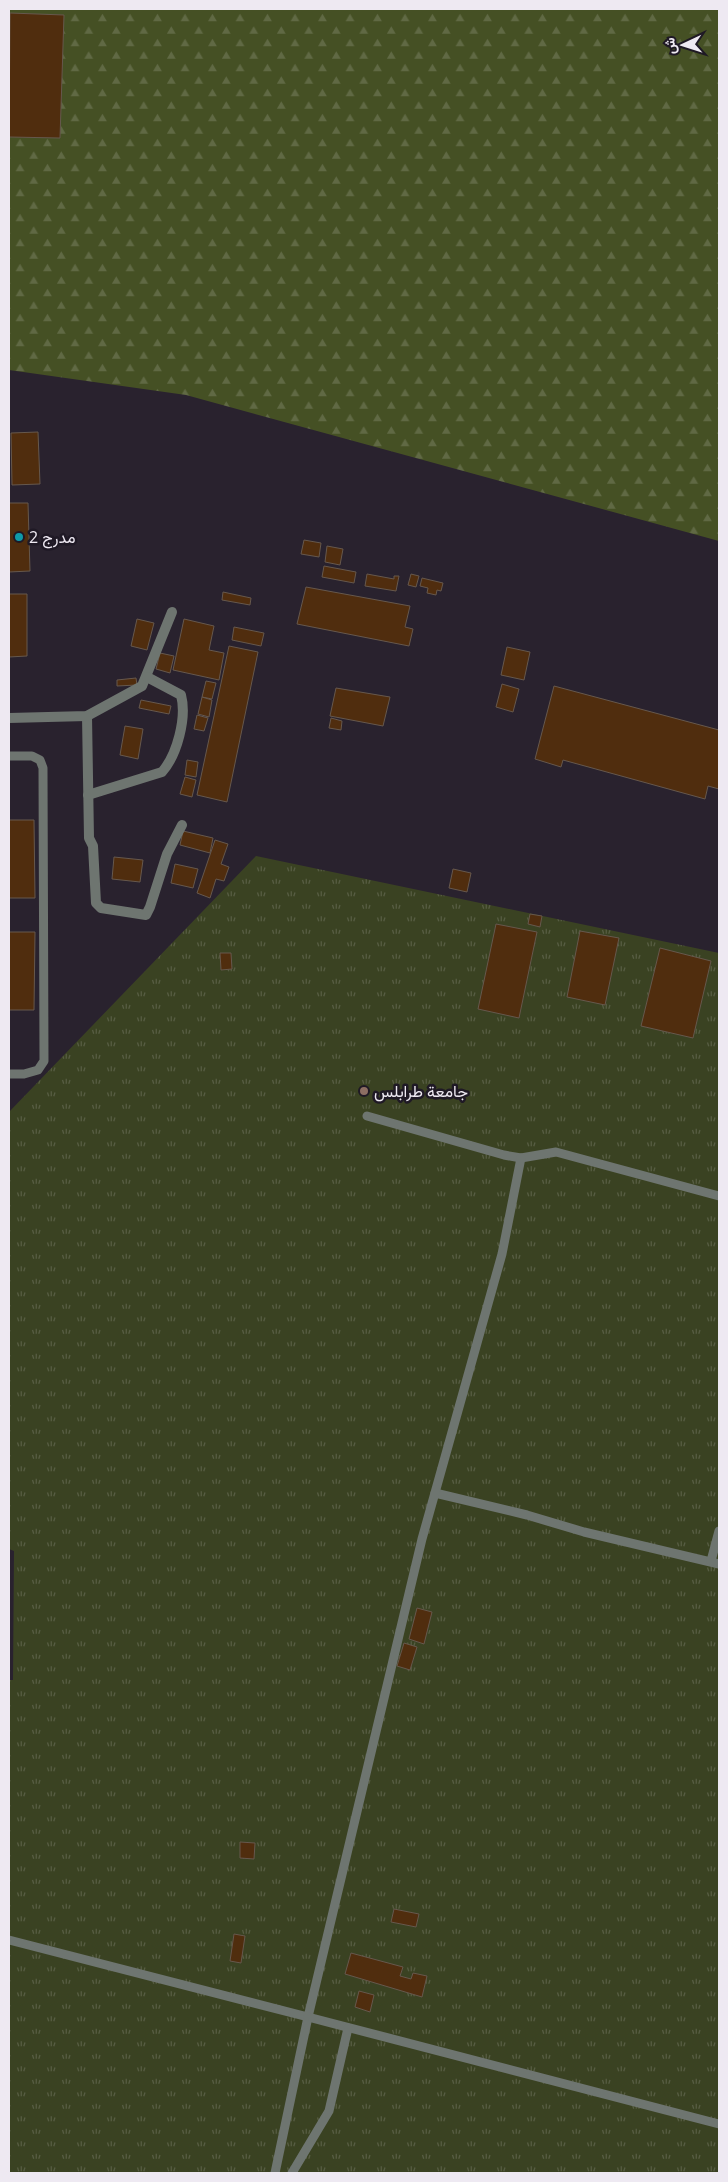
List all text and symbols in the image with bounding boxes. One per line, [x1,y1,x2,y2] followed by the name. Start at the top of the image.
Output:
[658,20,708,70] north arrow
[659,37,680,55] text: ش
[29,526,76,549] place label: مدرج 2
[13,531,25,543] marker: مدرج 2
[374,1080,468,1102] place label: جامعة طرابلس
[358,1085,370,1097] marker: جامعة طرابلس

